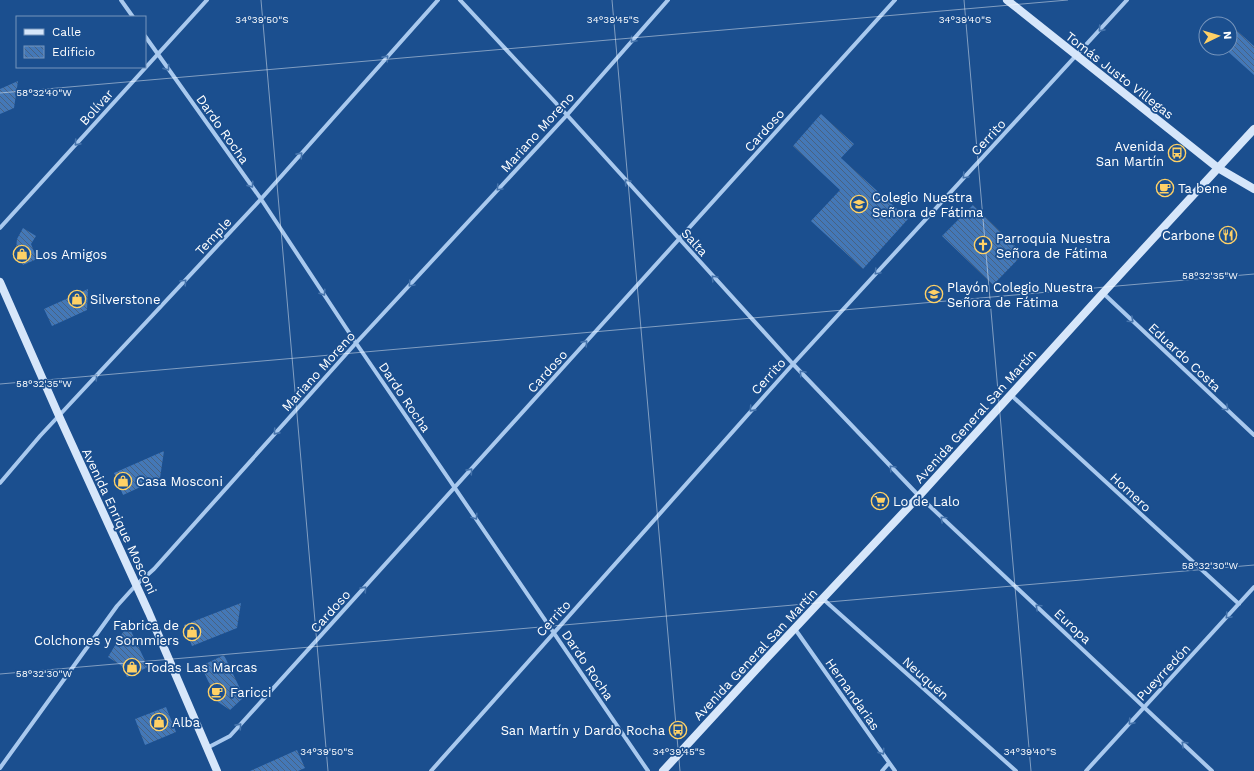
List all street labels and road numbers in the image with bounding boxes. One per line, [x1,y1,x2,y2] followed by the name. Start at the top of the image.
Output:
[1063,29,1177,122] street label: Tomás Justo Villegas
[76,86,116,128] street label: Bolívar
[498,89,577,175] street label: Mariano Moreno
[193,92,252,167] street label: Dardo Rocha
[741,106,787,155] street label: Cardoso
[968,116,1009,158] street label: Cerrito
[192,214,235,258] street label: Temple
[678,225,711,260] street label: Salta
[1145,320,1224,395] street label: Eduardo Costa
[279,328,358,414] street label: Mariano Moreno
[911,346,1039,486] street label: Avenida General San Martín
[524,347,570,396] street label: Cardoso
[748,355,789,398] street label: Cerrito
[376,359,434,436] street label: Dardo Rocha
[79,446,160,596] street label: Avenida Enrique Mosconi
[1107,470,1154,515] street label: Homero
[690,585,820,723] street label: Avenida General San Martín
[307,587,353,636] street label: Cardoso
[533,597,574,640] street label: Cerrito
[1051,606,1095,647] street label: Europa
[559,627,617,704] street label: Dardo Rocha
[1133,641,1193,704] street label: Pueyrredón
[900,654,952,703] street label: Neuquén
[822,656,883,733] street label: Hernandarias

